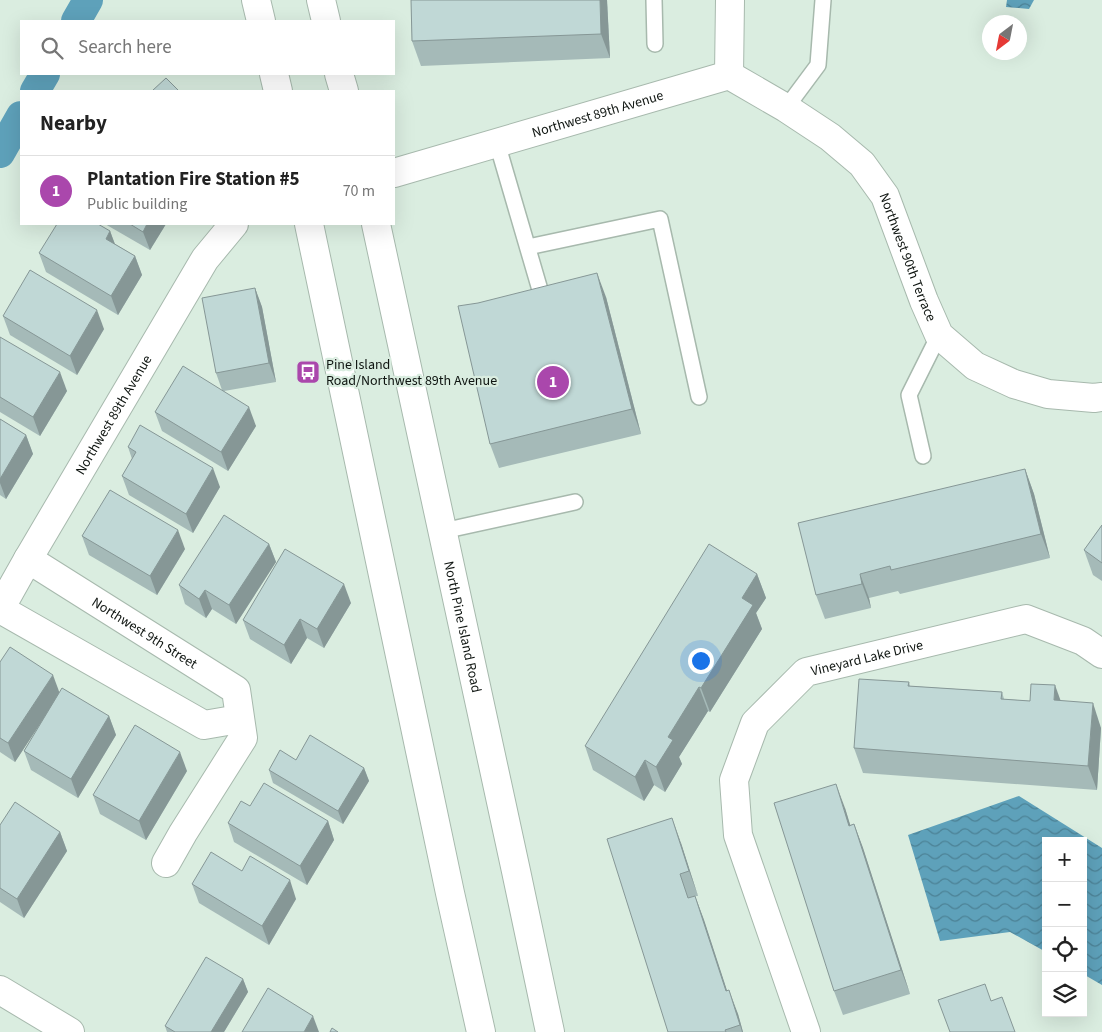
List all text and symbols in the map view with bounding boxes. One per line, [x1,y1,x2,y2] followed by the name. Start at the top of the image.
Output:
[982,15,1027,60] north arrow
[20,20,395,75] search box
[38,34,66,62] icon: search
[78,34,172,61] text: Search here
[530,86,666,143] street label: Northwest 89th Avenue
[40,108,107,138] text: Nearby
[87,166,300,193] text: Plantation Fire Station #5
[52,180,60,202] text: 1
[343,180,375,202] text: 70 m
[874,190,941,325] street label: Northwest 90th Terrace
[87,193,187,215] text: Public building
[71,351,157,479] street label: Northwest 89th Avenue
[326,355,497,391] place label: Pine Island Road/Northwest 89th Avenue
[295,359,321,385] bus stop icon: Pine Island Road/Northwest 89th Avenue
[537,363,569,401] pin: 1
[438,559,486,695] street label: North Pine Island Road
[88,593,201,674] street label: Northwest 9th Street
[809,635,925,681] street label: Vineyard Lake Drive
[688,648,714,674] your location
[1042,837,1087,1017] map controls
[1042,837,1087,882] button: +
[1042,882,1087,927] button: −
[1042,927,1087,972] button: locate
[1042,972,1087,1017] button: layers

